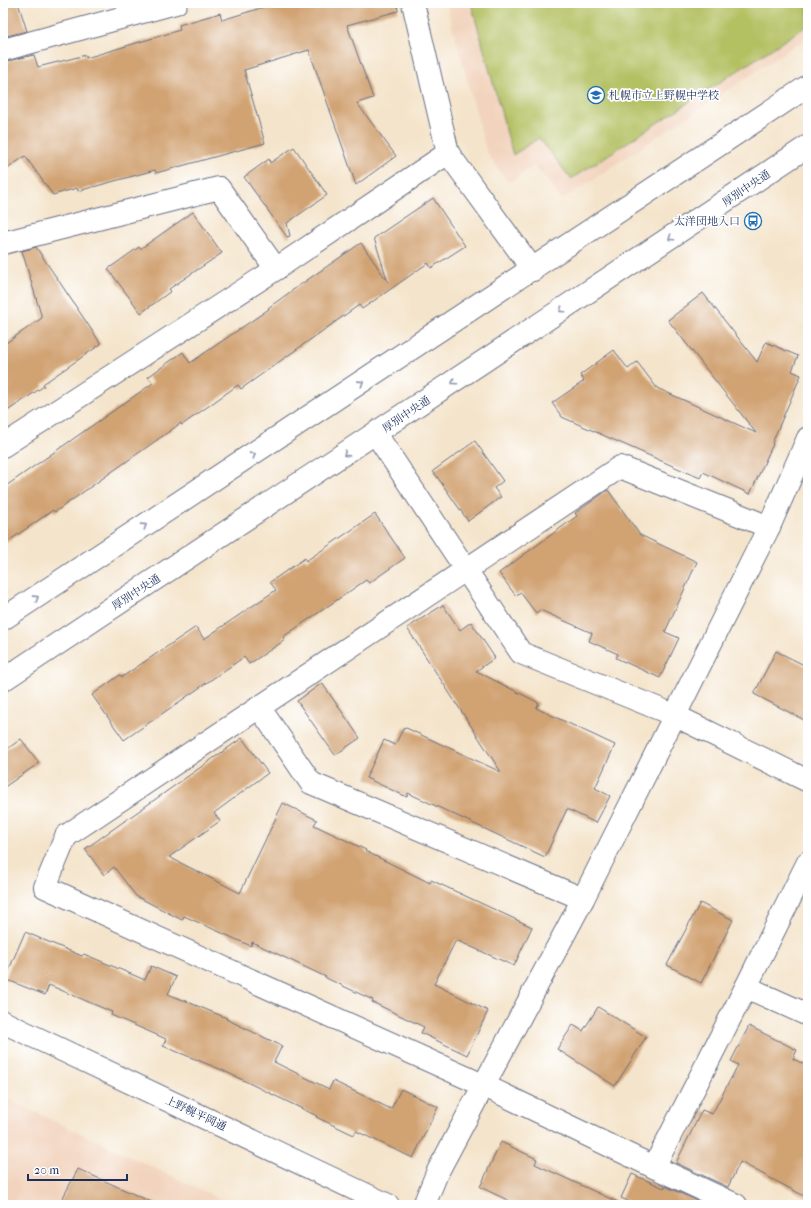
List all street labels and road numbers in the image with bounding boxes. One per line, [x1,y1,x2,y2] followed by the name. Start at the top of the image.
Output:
[720,168,773,209] street label: 厚別中央通
[380,394,433,435] street label: 厚別中央通
[110,572,163,613] street label: 厚別中央通
[163,1094,228,1133] street label: 上野幌平岡通

